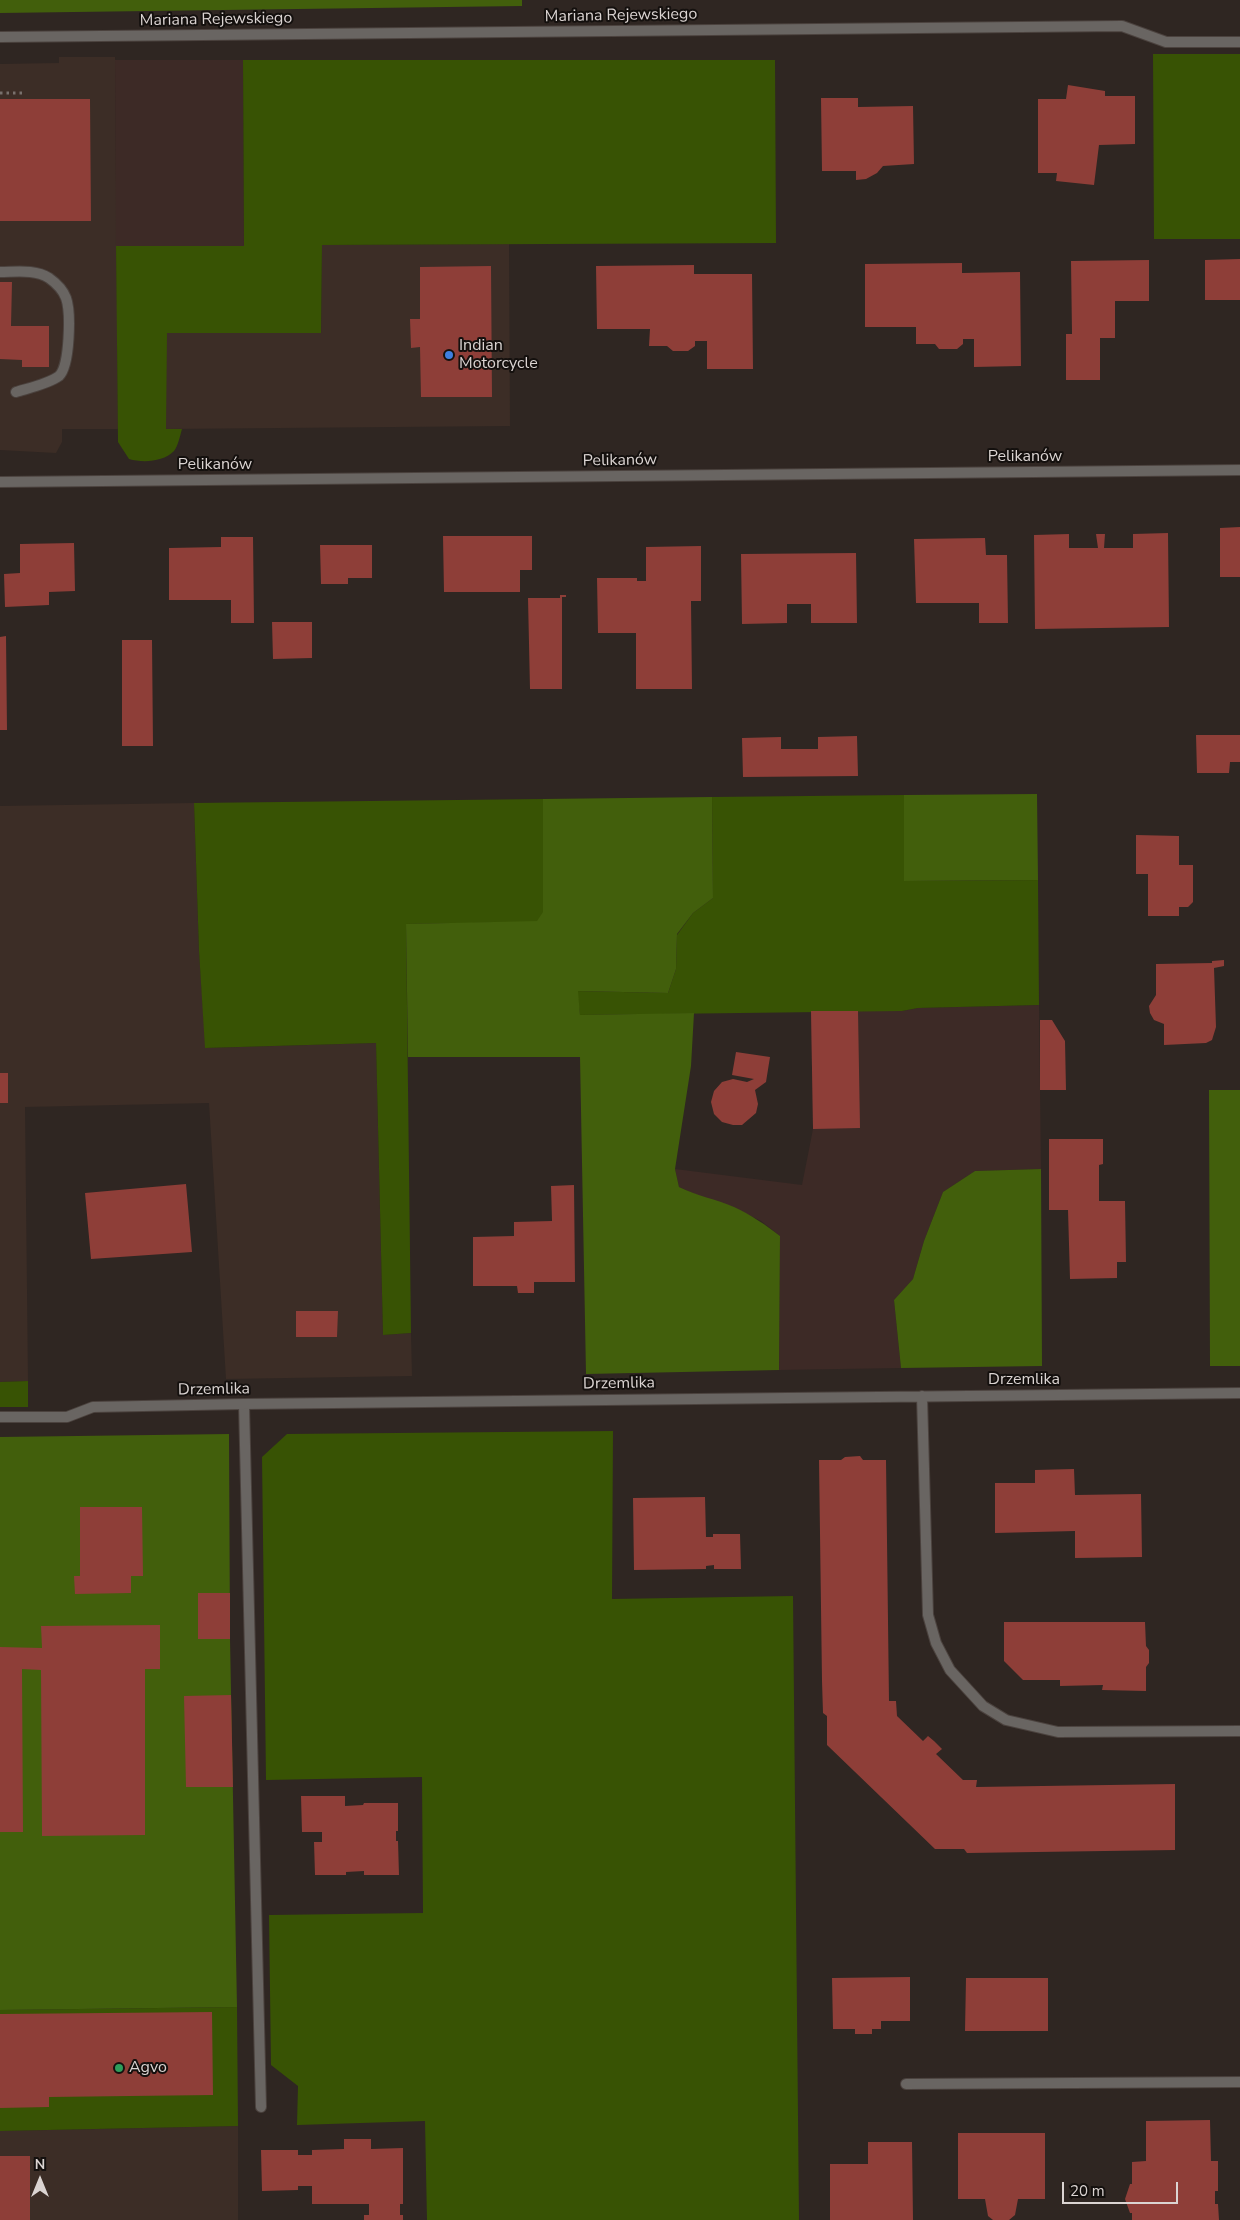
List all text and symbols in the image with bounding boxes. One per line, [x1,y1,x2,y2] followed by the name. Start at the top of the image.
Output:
[545,5,697,27] street label: Mariana Rejewskiego
[140,9,292,31] street label: Mariana Rejewskiego
[459,336,538,374] place label: Indian Motorcycle
[443,349,455,361] marker: Indian Motorcycle
[988,447,1062,467] street label: Pelikanów
[583,451,657,471] street label: Pelikanów
[178,455,252,475] street label: Pelikanów
[988,1370,1060,1390] street label: Drzemlika
[583,1374,655,1394] street label: Drzemlika
[178,1380,250,1400] street label: Drzemlika
[129,2058,167,2078] place label: Agvo
[113,2062,125,2074] marker: Agvo
[15,2155,65,2205] north arrow
[35,2155,45,2174] text: N
[1065,2172,1181,2204] scale bar
[1070,2181,1105,2201] text: 20 m

